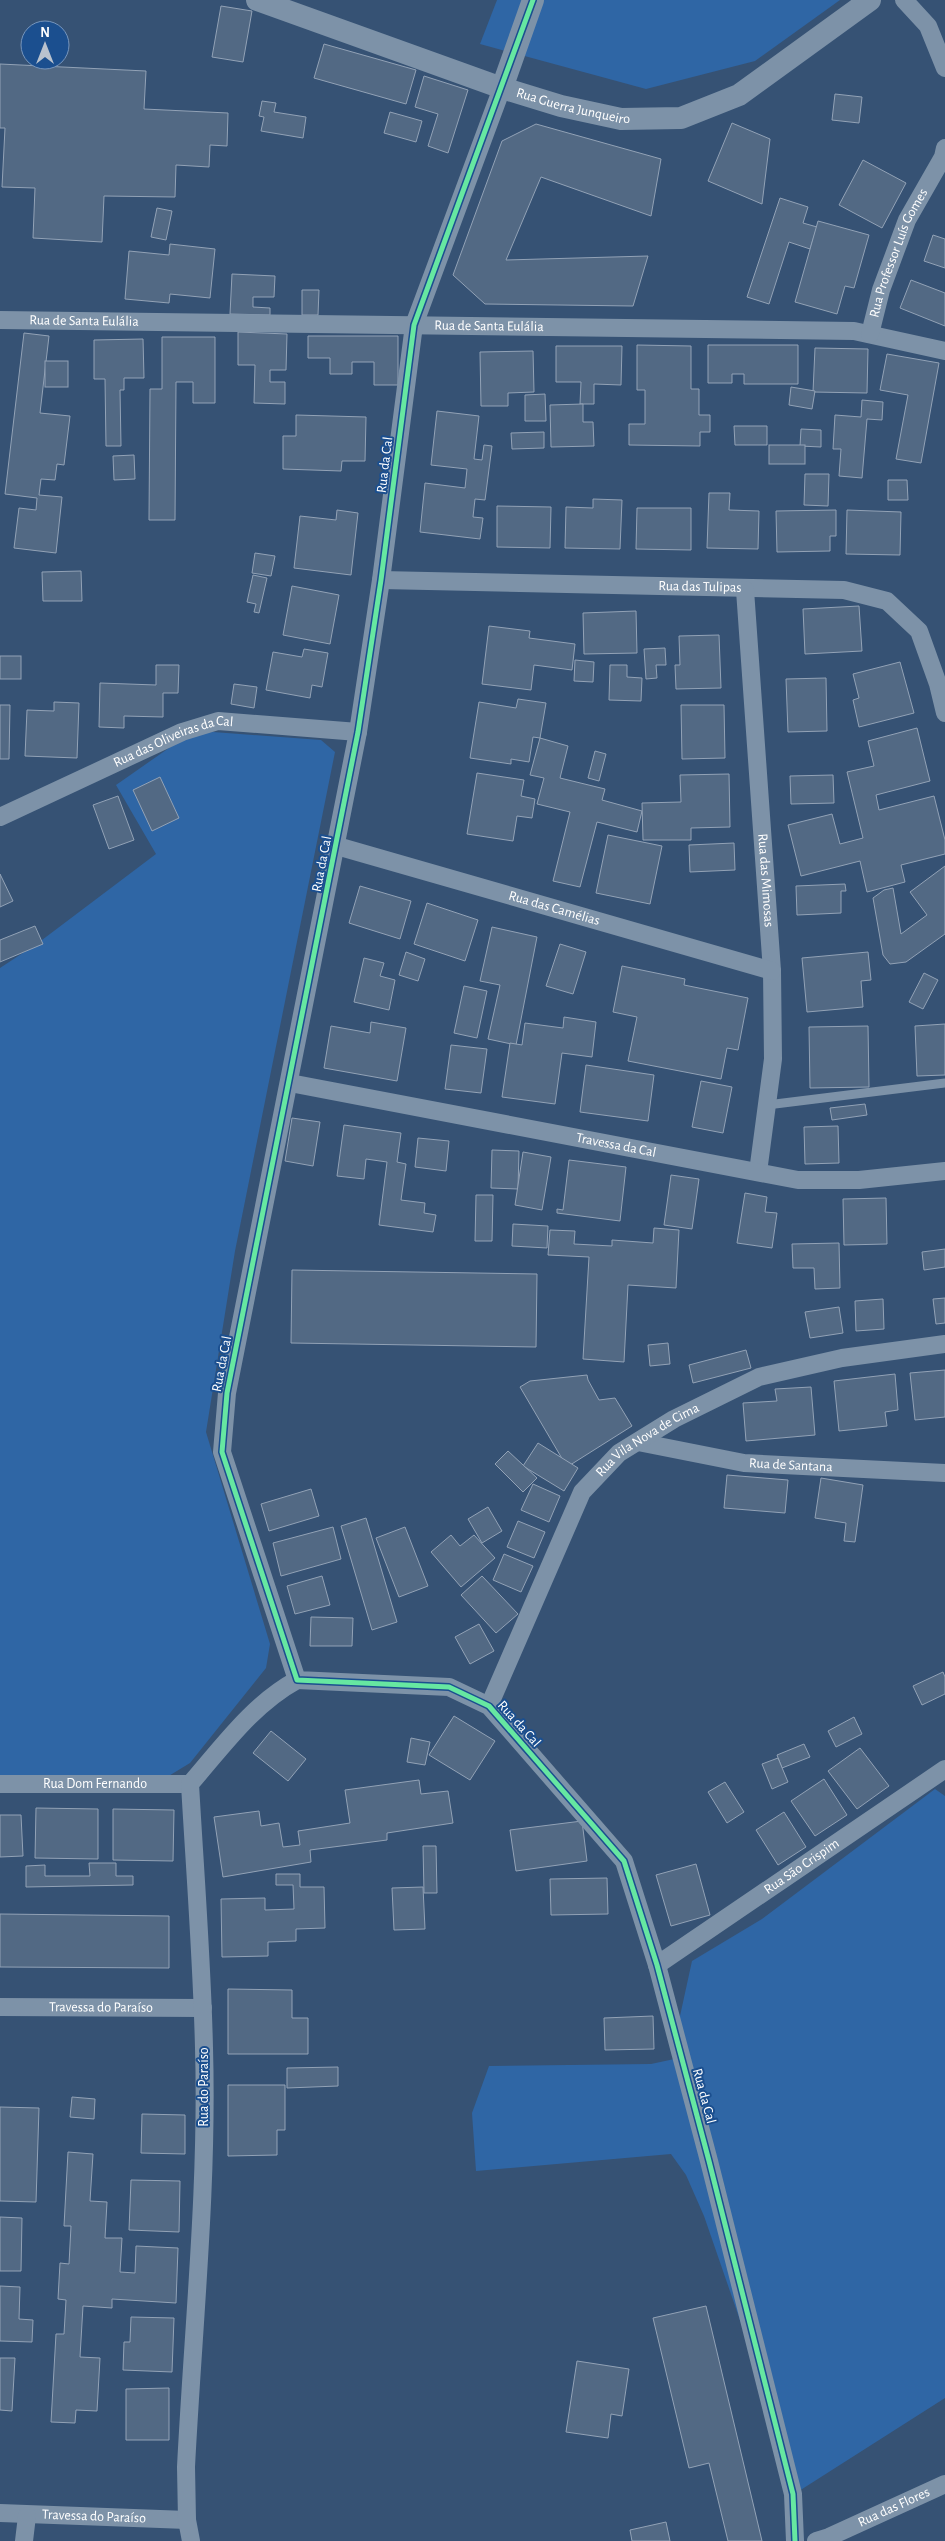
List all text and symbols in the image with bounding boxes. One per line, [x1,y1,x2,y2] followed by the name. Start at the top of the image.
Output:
[20,20,70,70] north arrow
[40,26,50,40] text: N
[515,86,630,126] street label: Rua Guerra Junqueiro
[867,186,930,319] street label: Rua Professor Luís Gomes
[29,313,139,329] street label: Rua de Santa Eulália
[434,319,544,334] street label: Rua de Santa Eulália
[375,436,395,494] street label: Rua da Cal
[658,579,742,595] street label: Rua das Tulipas
[111,714,234,770] street label: Rua das Oliveiras da Cal
[755,833,776,928] street label: Rua das Mimosas
[310,835,334,893] street label: Rua da Cal
[507,889,602,928] street label: Rua das Camélias
[575,1131,657,1160] street label: Travessa da Cal
[210,1335,234,1393] street label: Rua da Cal
[593,1400,702,1480] street label: Rua Vila Nova de Cima
[749,1456,834,1474] street label: Rua de Santana
[495,1698,543,1750] street label: Rua da Cal
[43,1777,147,1791] street label: Rua Dom Fernando
[762,1836,842,1897] street label: Rua São Crispim
[49,2000,153,2015] street label: Travessa do Paraíso
[197,2047,211,2127] street label: Rua do Paraíso
[690,2067,718,2125] street label: Rua da Cal
[856,2485,932,2530] street label: Rua das Flores
[42,2508,146,2525] street label: Travessa do Paraíso

